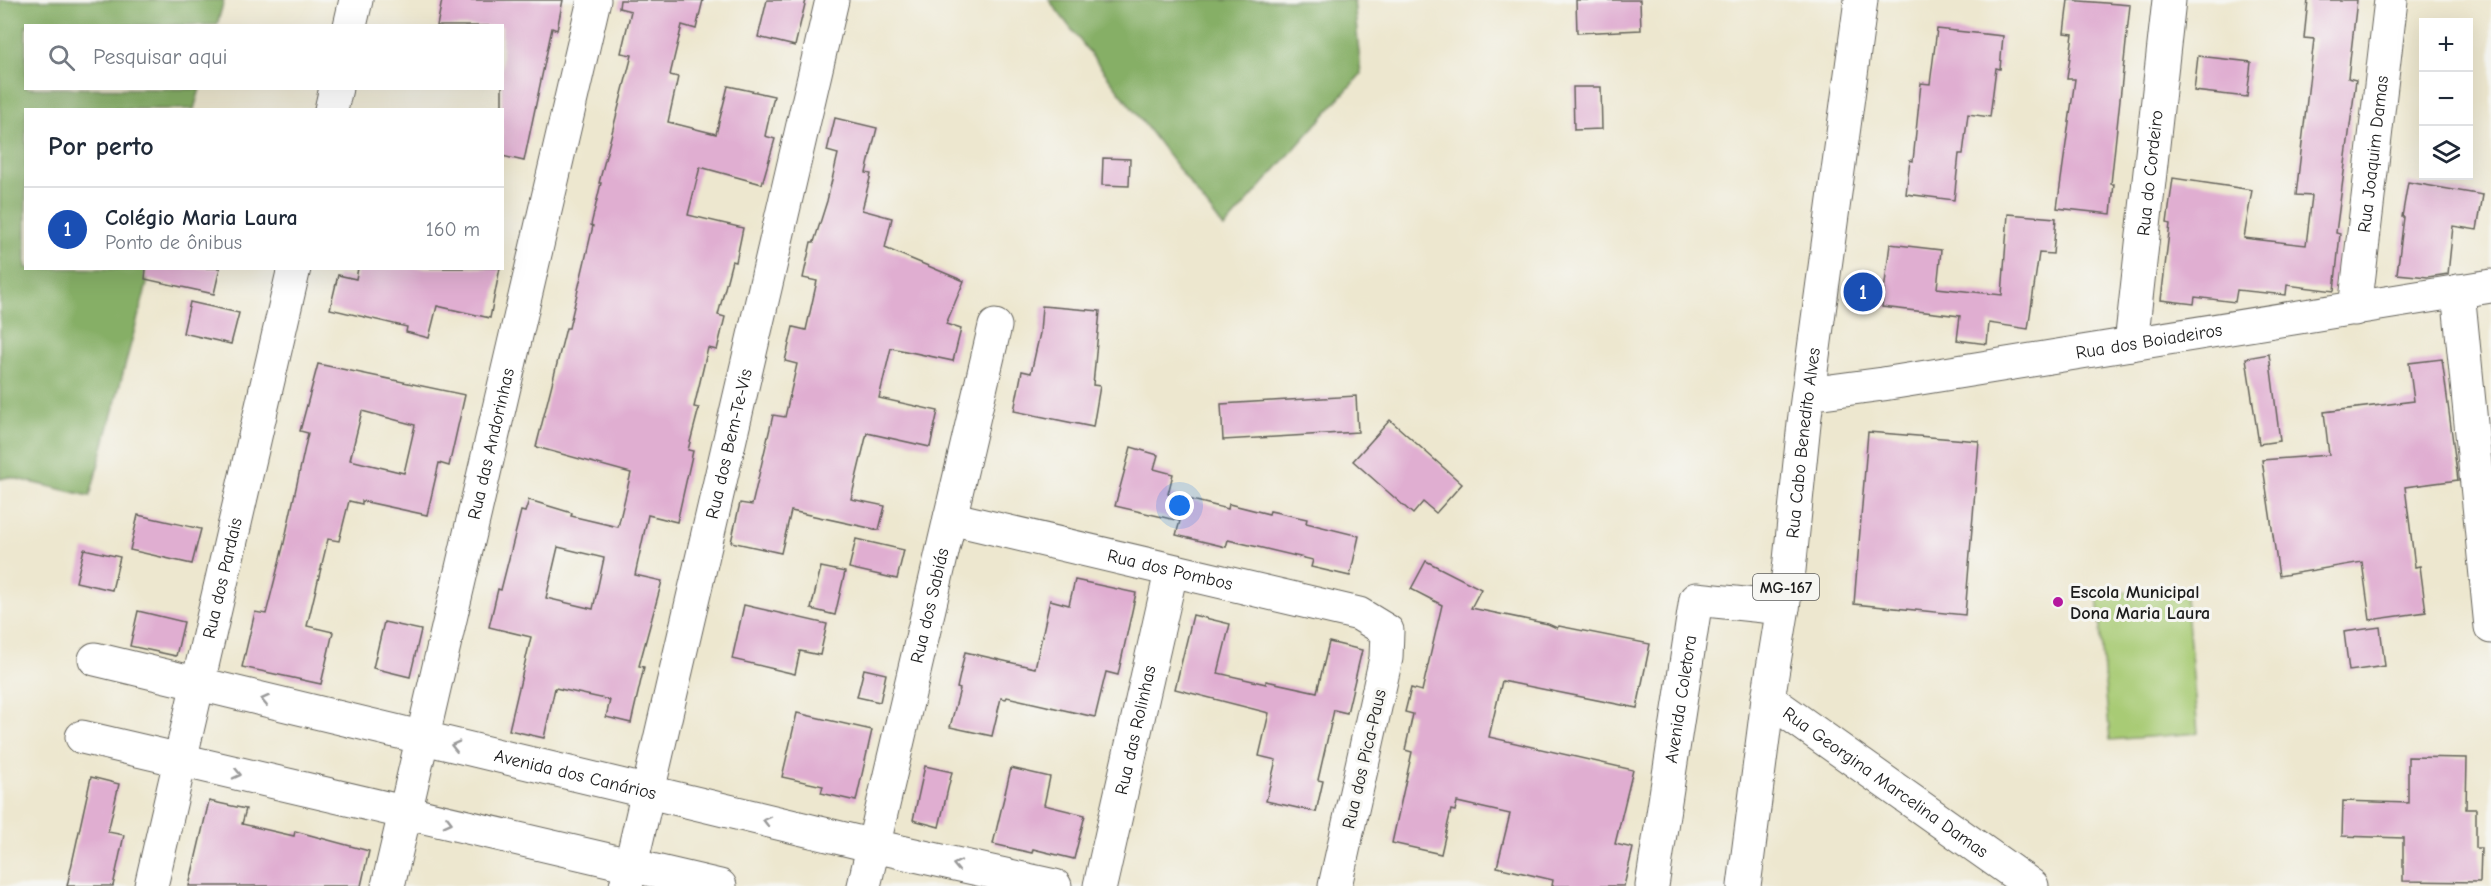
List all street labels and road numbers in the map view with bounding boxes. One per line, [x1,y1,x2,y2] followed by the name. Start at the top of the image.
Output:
[2354,74,2393,234] street label: Rua Joaquim Damas
[2133,109,2168,237] street label: Rua do Cordeiro
[2074,319,2224,364] street label: Rua dos Boiadeiros
[1782,346,1825,539] street label: Rua Cabo Benedito Alves
[464,366,519,522] street label: Rua das Andorinhas
[702,367,757,521] street label: Rua dos Bem-Te-Vis
[199,516,247,641] street label: Rua dos Pardais
[1105,545,1235,595] street label: Rua dos Pombos
[906,546,954,665] street label: Rua dos Sabiás
[1753,574,1819,600] road number: MG-167
[1661,634,1701,765] street label: Avenida Coletora
[1111,663,1161,797] street label: Rua das Rolinhas
[1338,687,1391,831] street label: Rua dos Pica-Paus
[1779,703,1992,862] street label: Rua Georgina Marcelina Damas
[492,745,658,804] street label: Avenida dos Canários

